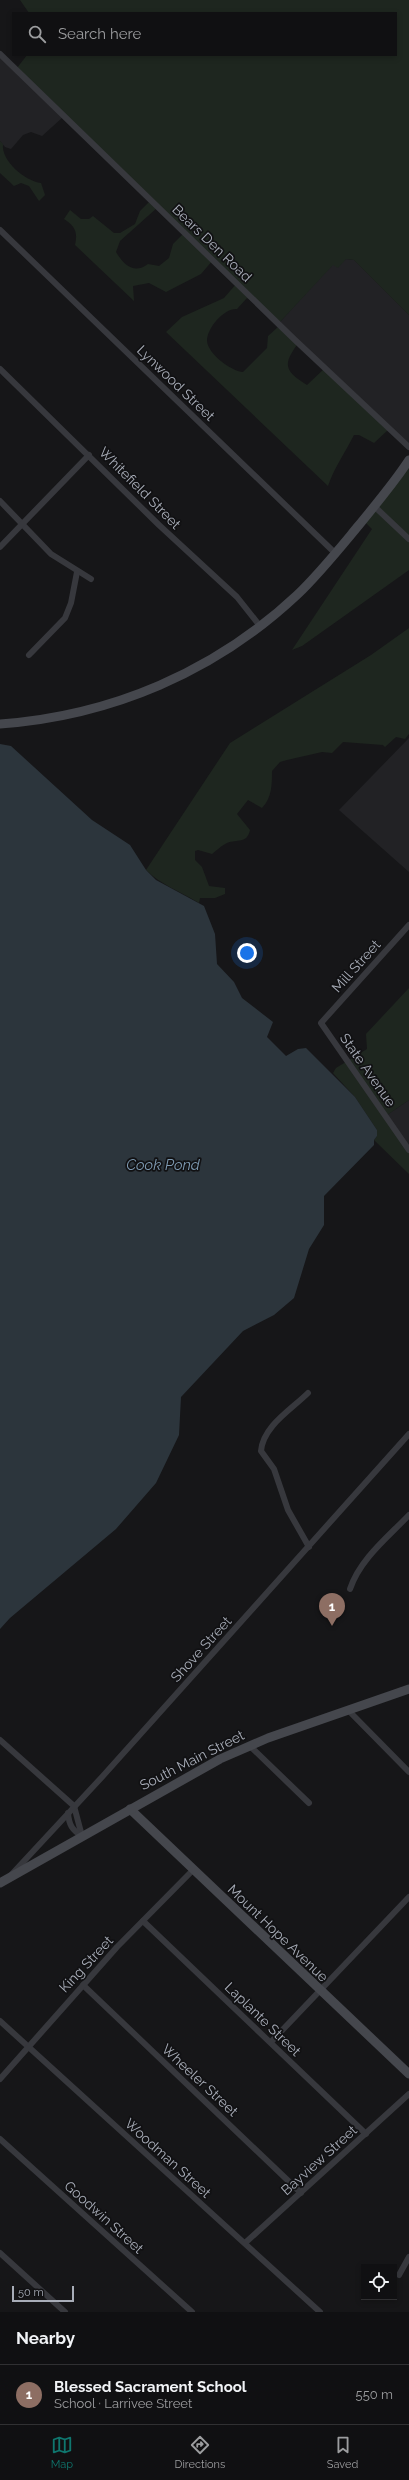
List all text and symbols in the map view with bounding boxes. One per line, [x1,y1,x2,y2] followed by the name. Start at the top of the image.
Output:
[12,12,397,56] search box
[26,23,48,45] icon: search
[58,25,141,43] text: Search here
[169,201,255,285] street label: Bears Den Road
[134,342,218,424] street label: Lynwood Street
[96,444,184,532] street label: Whitefield Street
[328,936,384,995] street label: Mill Street
[237,943,257,963] your location
[337,1030,399,1110] street label: State Avenue
[126,1156,201,1174] water label: Cook Pond
[319,1593,345,1626] pin: 1
[167,1613,235,1685] street label: Shove Street
[137,1727,247,1793] street label: South Main Street
[225,1881,331,1985] street label: Mount Hope Avenue
[56,1932,116,1996] street label: King Street
[222,1979,304,2059] street label: Laplante Street
[159,2041,242,2120] street label: Wheeler Street
[122,2115,214,2201] street label: Woodman Street
[278,2122,360,2198] street label: Bayview Street
[61,2177,147,2257] street label: Goodwin Street
[361,2264,397,2300] map controls
[361,2264,397,2300] button: locate
[12,2284,74,2303] scale bar
[18,2286,44,2299] text: 50 m
[16,2328,75,2348] text: Nearby
[54,2378,247,2396] text: Blessed Sacrament School
[26,2387,32,2402] text: 1
[356,2387,393,2402] text: 550 m
[54,2396,192,2411] text: School · Larrivee Street
[51,2434,73,2471] tab: Map
[175,2434,225,2471] tab: Directions
[327,2434,358,2471] tab: Saved

